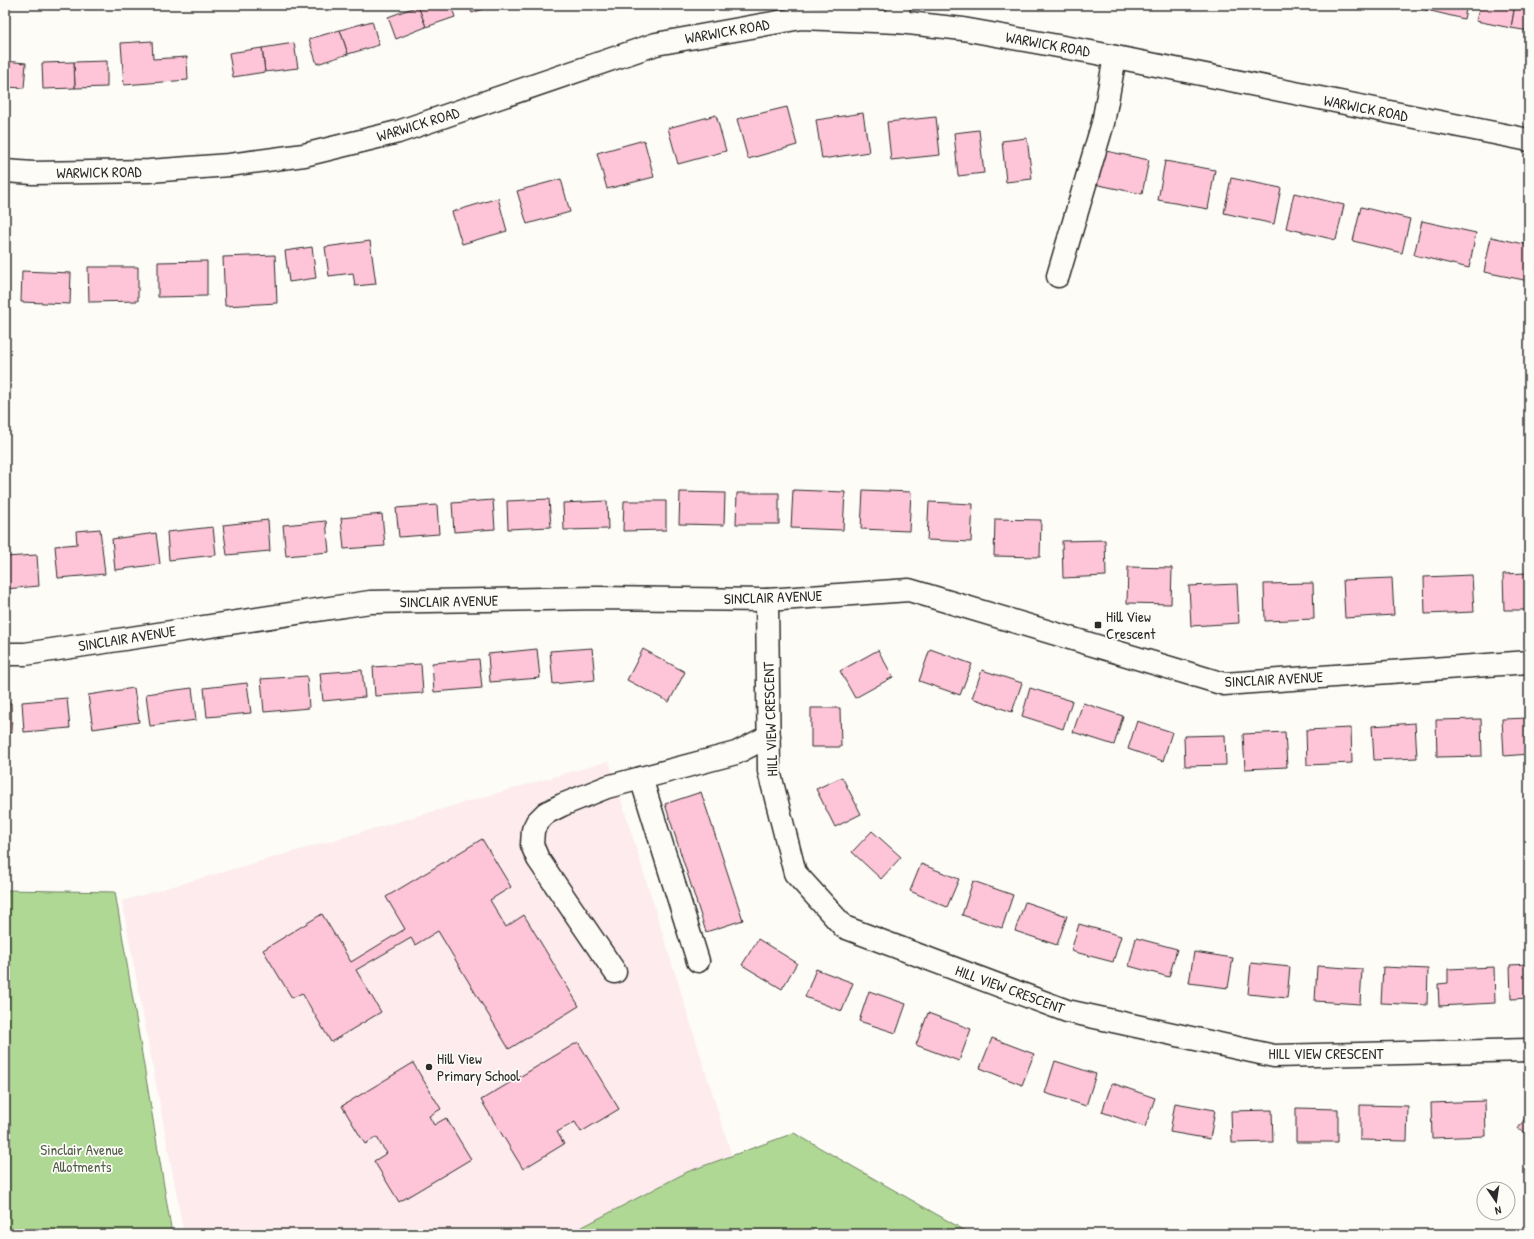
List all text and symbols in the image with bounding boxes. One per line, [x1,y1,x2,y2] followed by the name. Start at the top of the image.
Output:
[683,13,772,49] street label: WARWICK ROAD
[1004,26,1093,62] street label: WARWICK ROAD
[1322,90,1411,127] street label: WARWICK ROAD
[374,101,463,147] street label: WARWICK ROAD
[56,161,143,183] street label: WARWICK ROAD
[723,585,823,609] street label: SINCLAIR AVENUE
[400,590,499,612] street label: SINCLAIR AVENUE
[1106,606,1156,644] place label: Hill View Crescent
[77,620,178,656] street label: SINCLAIR AVENUE
[1093,620,1103,630] marker: Hill View Crescent
[757,660,782,777] street label: HILL VIEW CRESCENT
[1224,666,1324,692] street label: SINCLAIR AVENUE
[952,959,1068,1019] street label: HILL VIEW CRESCENT
[1269,1043,1384,1064] street label: HILL VIEW CRESCENT
[437,1048,520,1086] place label: Hill View Primary School
[424,1062,434,1072] marker: Hill View Primary School
[40,1139,124,1177] park label: Sinclair Avenue Allotments
[1476,1181,1516,1221] north arrow
[1494,1203,1503,1218] text: N

